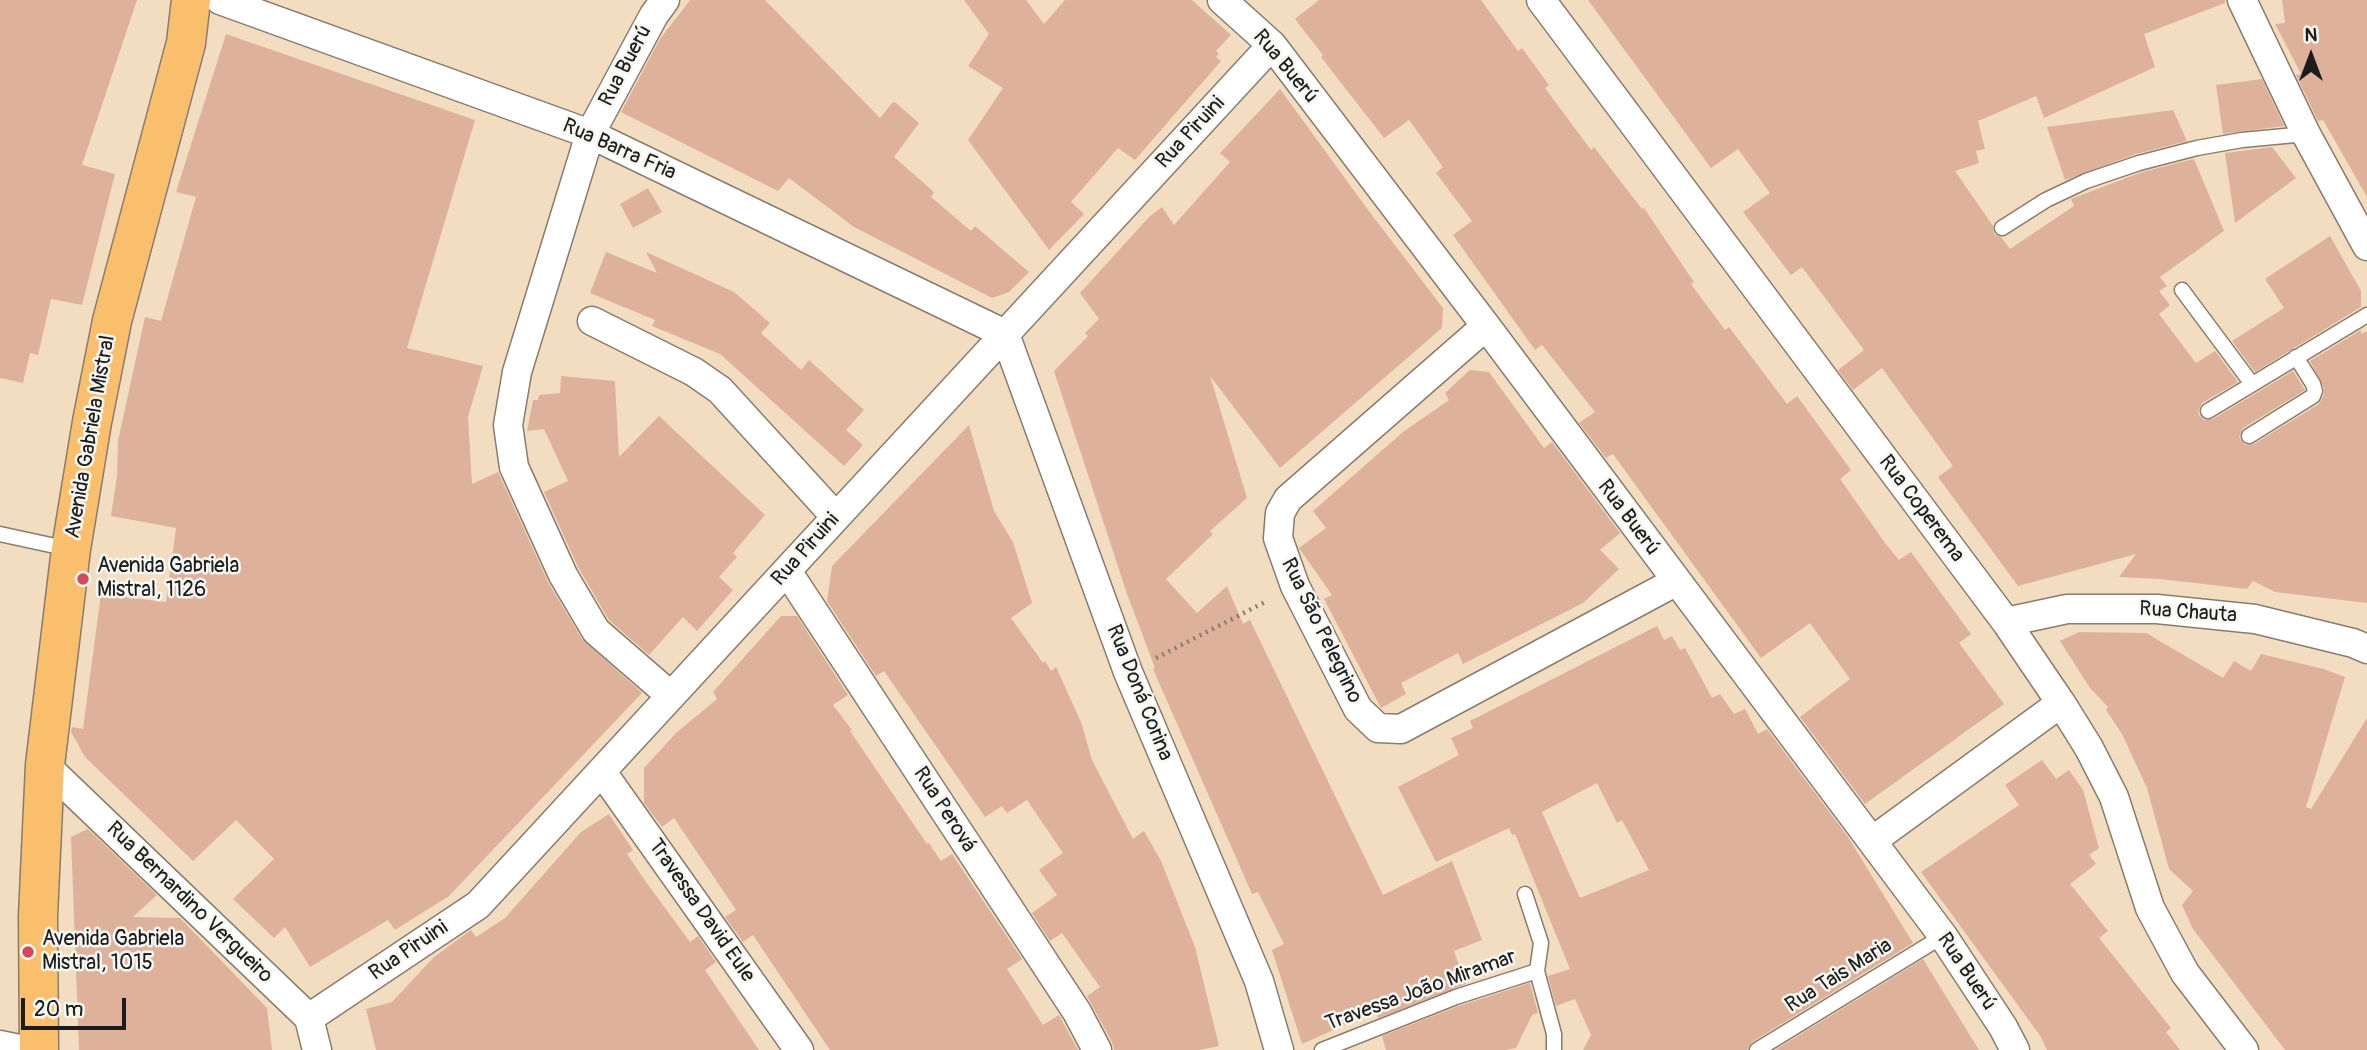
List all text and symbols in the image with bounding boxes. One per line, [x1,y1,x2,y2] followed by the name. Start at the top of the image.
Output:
[594,21,658,111] street label: Rua Buerú
[2276,21,2346,91] north arrow
[2305,23,2317,47] text: N
[1247,25,1323,109] street label: Rua Buerú
[1151,92,1231,174] street label: Rua Piruini
[558,114,680,186] street label: Rua Barra Fria
[61,333,121,541] street label: Avenida Gabriela Mistral
[1873,451,1969,567] street label: Rua Coperema
[1591,475,1665,561] street label: Rua Buerú
[767,508,845,592] street label: Rua Piruini
[97,554,239,604] place label: Avenida Gabriela Mistral, 1126
[1275,554,1367,708] street label: Rua São Pelegrino
[75,571,91,587] marker: Avenida Gabriela Mistral, 1126
[2138,597,2238,629] street label: Rua Chauta
[1100,621,1178,765] street label: Rua Doná Corina
[907,763,981,857] street label: Rua Perová
[101,817,277,989] street label: Rua Bernardino Vergueiro
[642,835,760,987] street label: Travessa David Eule
[365,916,453,986] street label: Rua Piruini
[42,927,184,977] place label: Avenida Gabriela Mistral, 1015
[1931,928,2001,1016] street label: Rua Buerú
[1781,933,1897,1019] street label: Rua Tais Maria
[20,944,36,960] marker: Avenida Gabriela Mistral, 1015
[1322,945,1520,1037] street label: Travessa João Miramar
[24,984,130,1028] scale bar
[34,996,83,1023] text: 20 m

